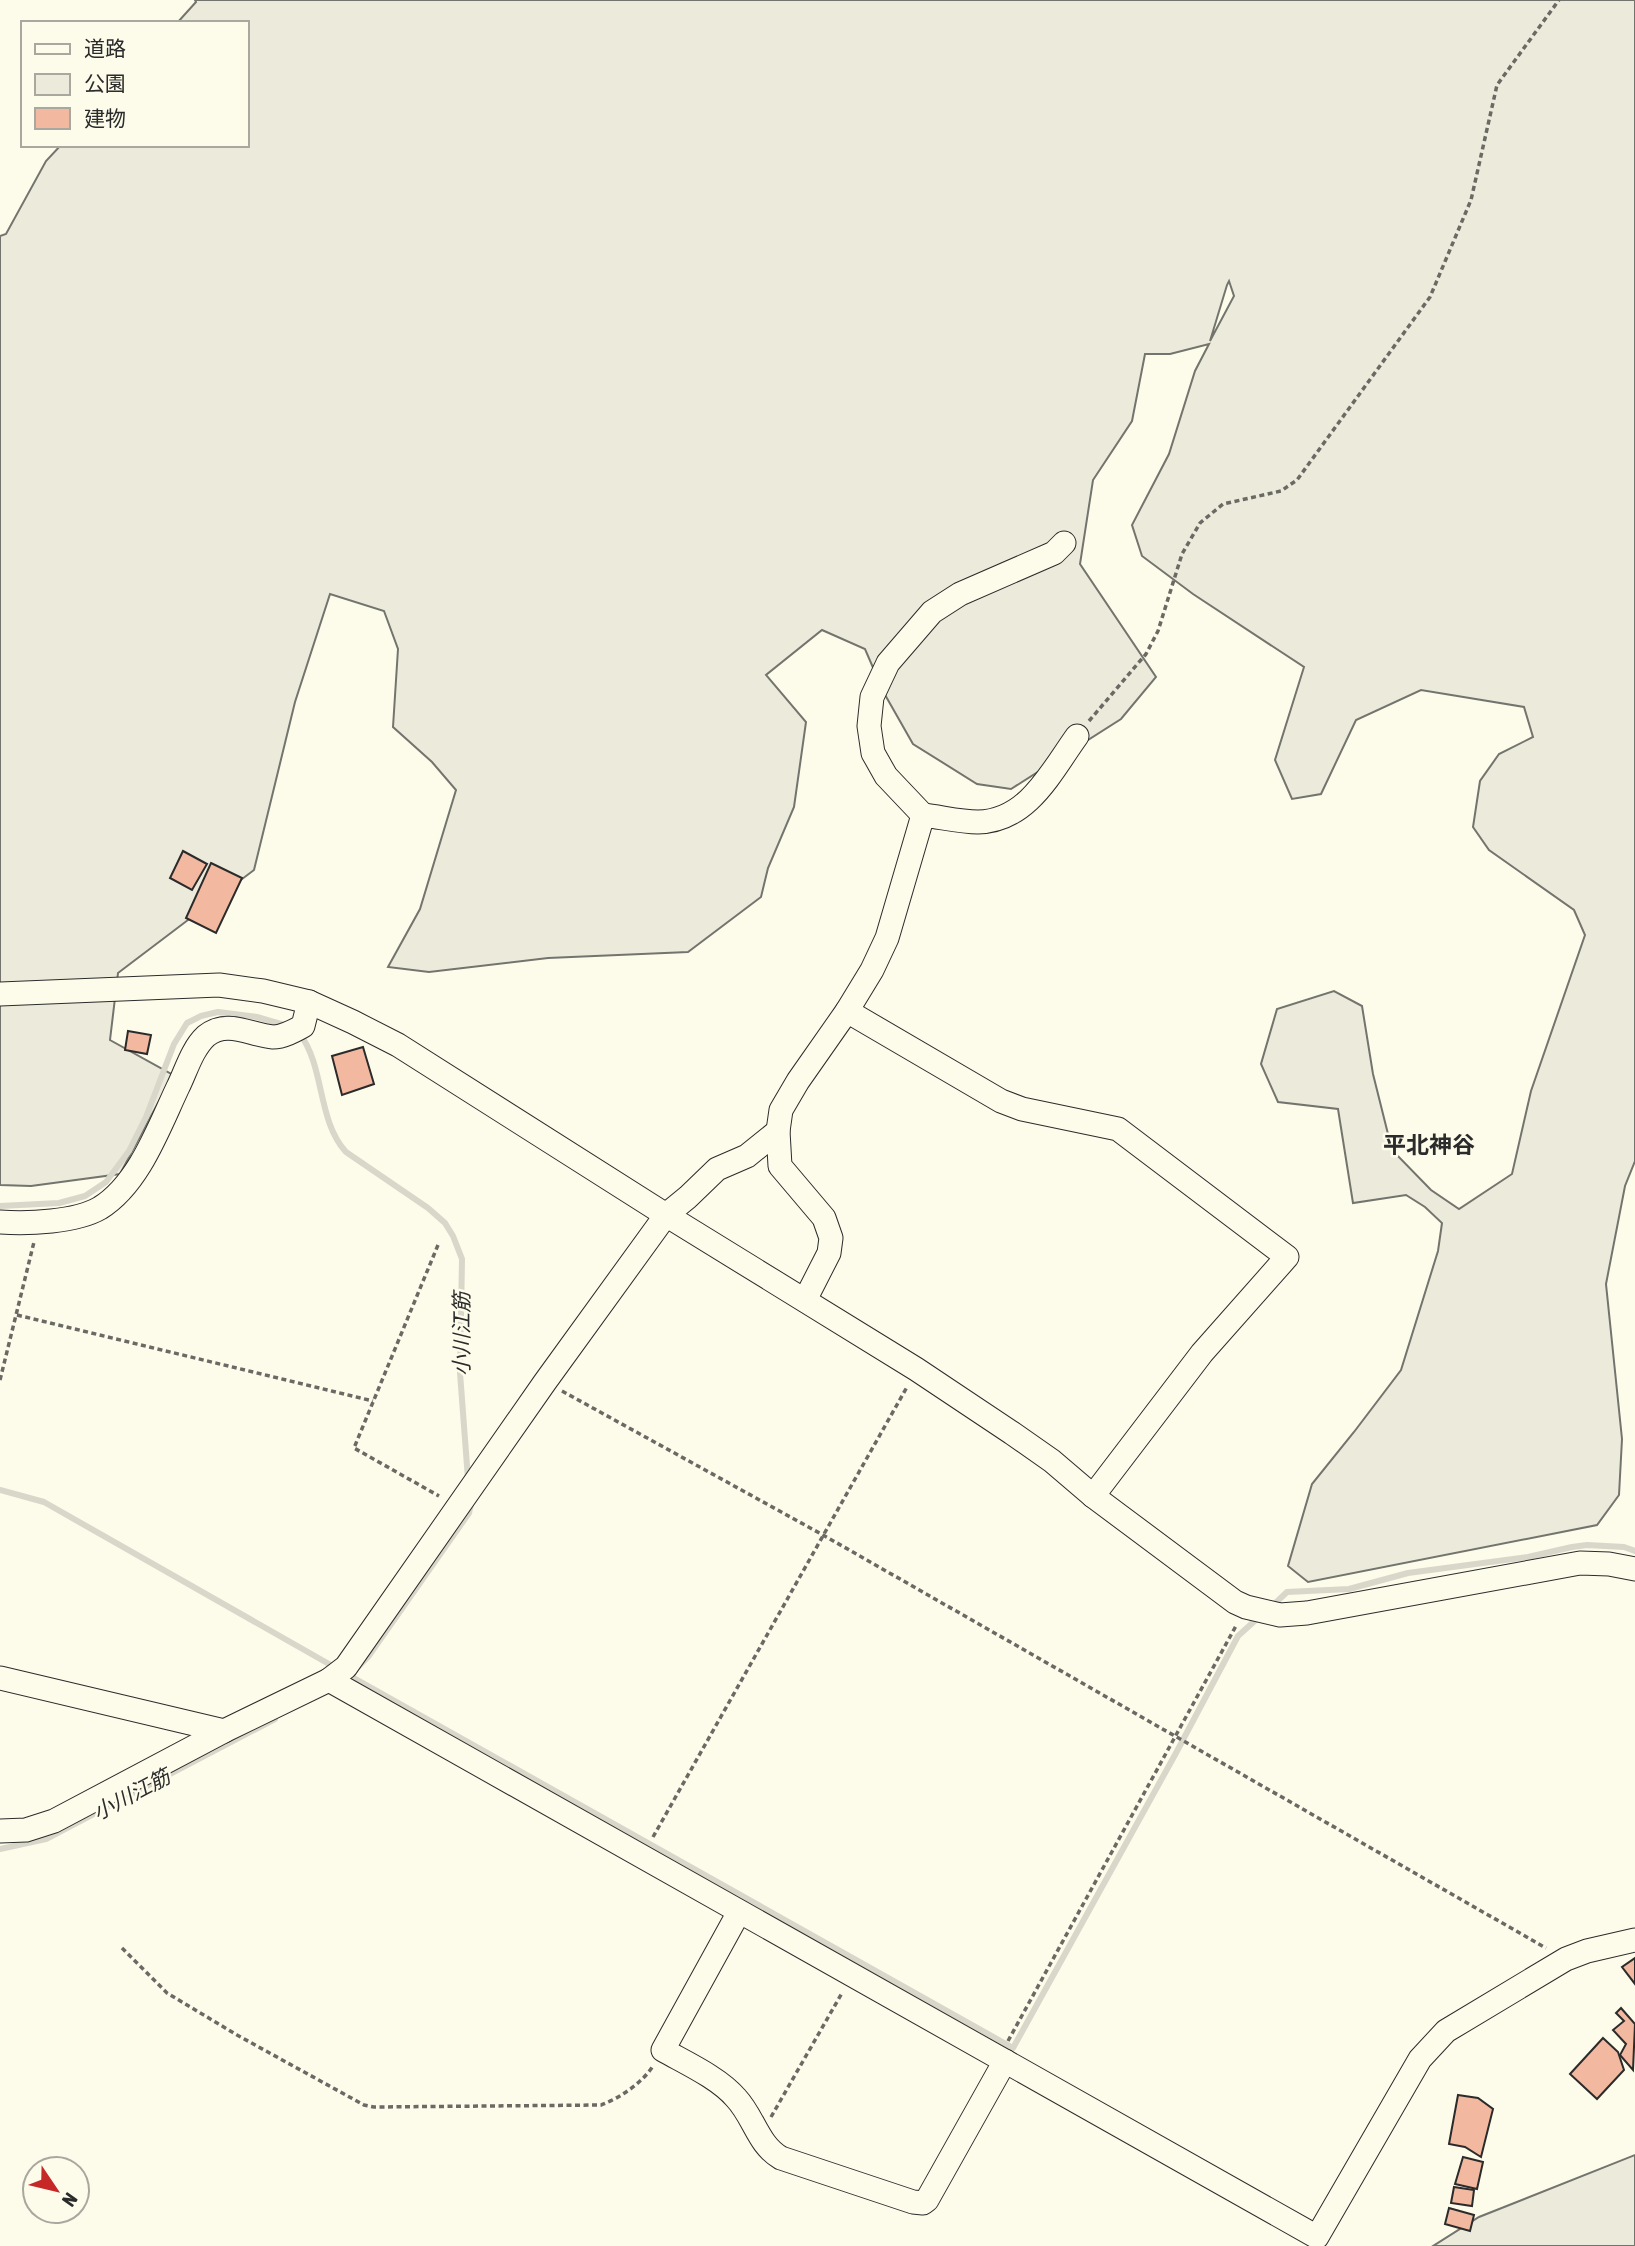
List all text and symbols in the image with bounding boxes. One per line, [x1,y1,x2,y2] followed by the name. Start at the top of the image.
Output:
[21,21,248,147] legend
[84,36,126,60] text: 道路
[84,71,126,95] text: 公園
[84,106,126,130] text: 建物
[1383,1132,1475,1158] district label: 平北神谷
[449,1289,473,1376] water label: 小川江筋
[88,1762,176,1824] water label: 小川江筋
[21,2155,91,2225] north arrow
[58,2189,82,2211] text: N

